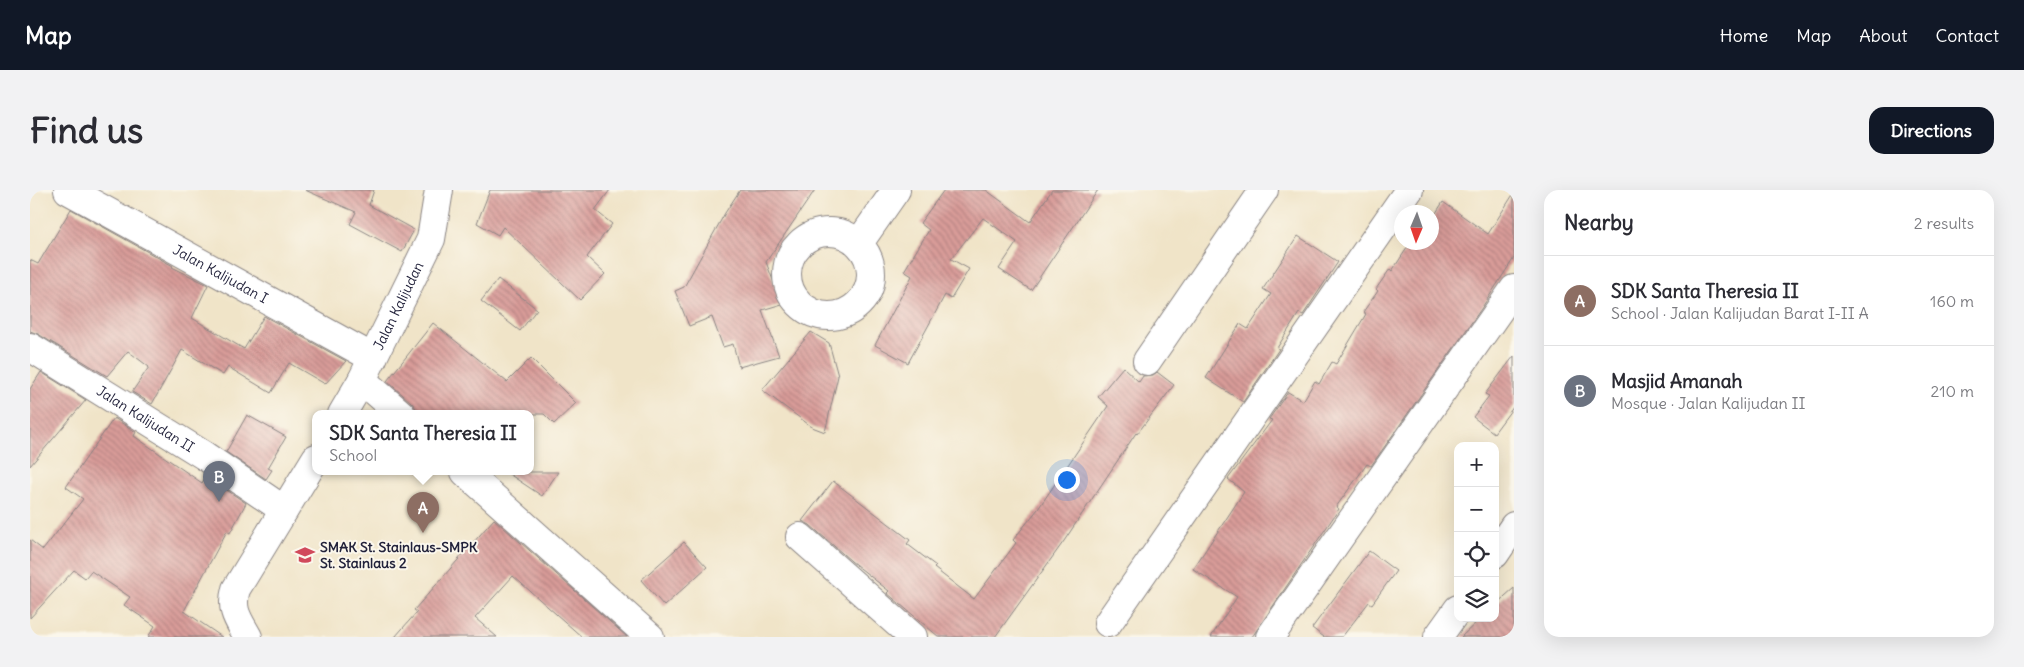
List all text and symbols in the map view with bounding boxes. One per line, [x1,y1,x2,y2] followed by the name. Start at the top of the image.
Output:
[25,20,72,50] text: Map
[1720,24,1768,47] text: Home
[1796,24,1831,47] text: Map
[1859,24,1907,47] text: About
[1935,24,1999,47] text: Contact
[1869,107,1994,154] button: Directions
[30,108,143,152] text: Find us
[1394,205,1439,250] north arrow
[1564,209,1634,236] text: Nearby
[1914,213,1974,233] text: 2 results
[170,241,271,307] street label: Jalan Kalijudan I
[369,259,427,353] street label: Jalan Kalijudan
[1611,279,1799,303] text: SDK Santa Theresia II
[1575,291,1585,311] text: A
[1930,291,1974,311] text: 160 m
[1611,303,1869,323] text: School · Jalan Kalijudan Barat I-II A
[1611,369,1742,393] text: Masjid Amanah
[1575,381,1585,401] text: B
[1931,381,1974,401] text: 210 m
[93,382,198,456] street label: Jalan Kalijudan II
[1611,393,1806,413] text: Mosque · Jalan Kalijudan II
[312,410,534,475] popup
[329,421,517,445] text: SDK Santa Theresia II
[1454,442,1499,622] map controls
[1454,442,1499,487] button: +
[329,445,377,465] text: School
[203,461,235,502] pin: B
[1054,467,1080,493] your location
[1454,487,1499,532] button: −
[407,492,439,533] pin: A
[1454,532,1499,577] button: locate
[320,538,478,572] place label: SMAK St. Stainlaus-SMPK St. Stainlaus 2
[294,544,316,566] school or university icon: SMAK St. Stainlaus-SMPK St. Stainlaus 2
[1454,577,1499,622] button: layers

